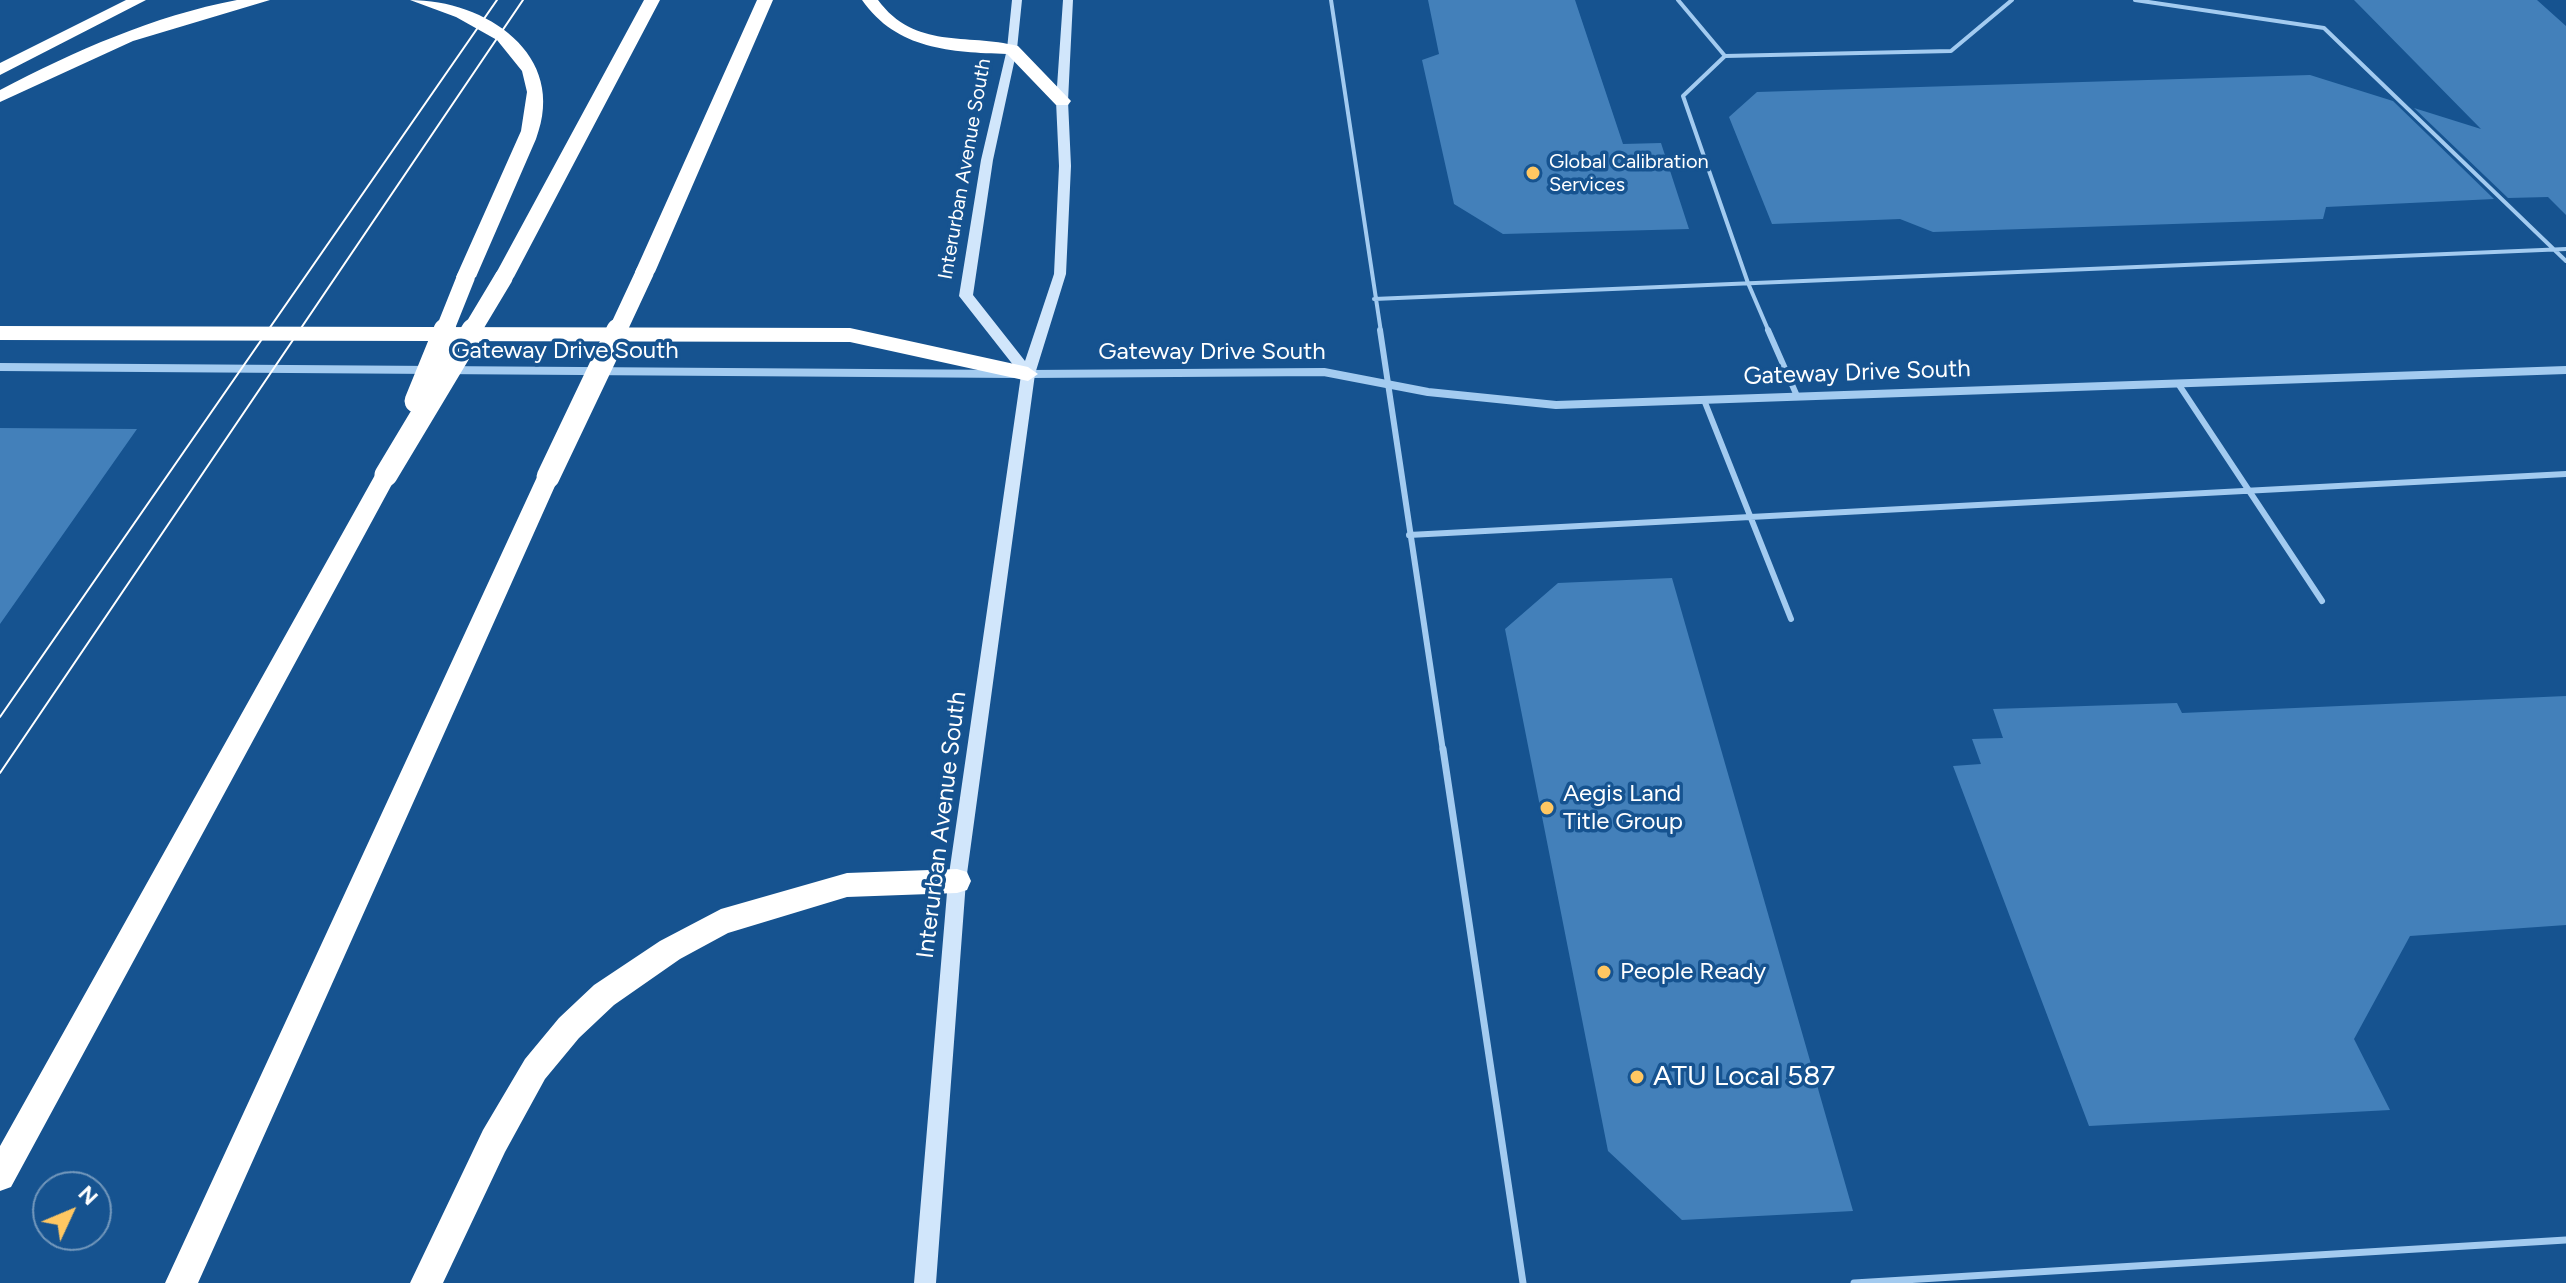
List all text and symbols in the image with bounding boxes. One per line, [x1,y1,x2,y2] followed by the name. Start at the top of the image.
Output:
[934,57,996,281] street label: Interurban Avenue South
[1549,150,1709,197] place label: Global Calibration Services
[1524,164,1542,182] marker: Global Calibration Services
[451,337,679,365] street label: Gateway Drive South
[1098,338,1326,366] street label: Gateway Drive South
[1743,355,1971,391] street label: Gateway Drive South
[911,690,973,960] street label: Interurban Avenue South
[1563,780,1683,836] place label: Aegis Land Title Group
[1538,799,1556,817] marker: Aegis Land Title Group
[1620,958,1766,986] place label: People Ready
[1595,963,1613,981] marker: People Ready
[1653,1060,1835,1094] place label: ATU Local 587
[1628,1068,1646,1086] marker: ATU Local 587
[32,1171,112,1251] north arrow
[73,1180,104,1211] text: N

